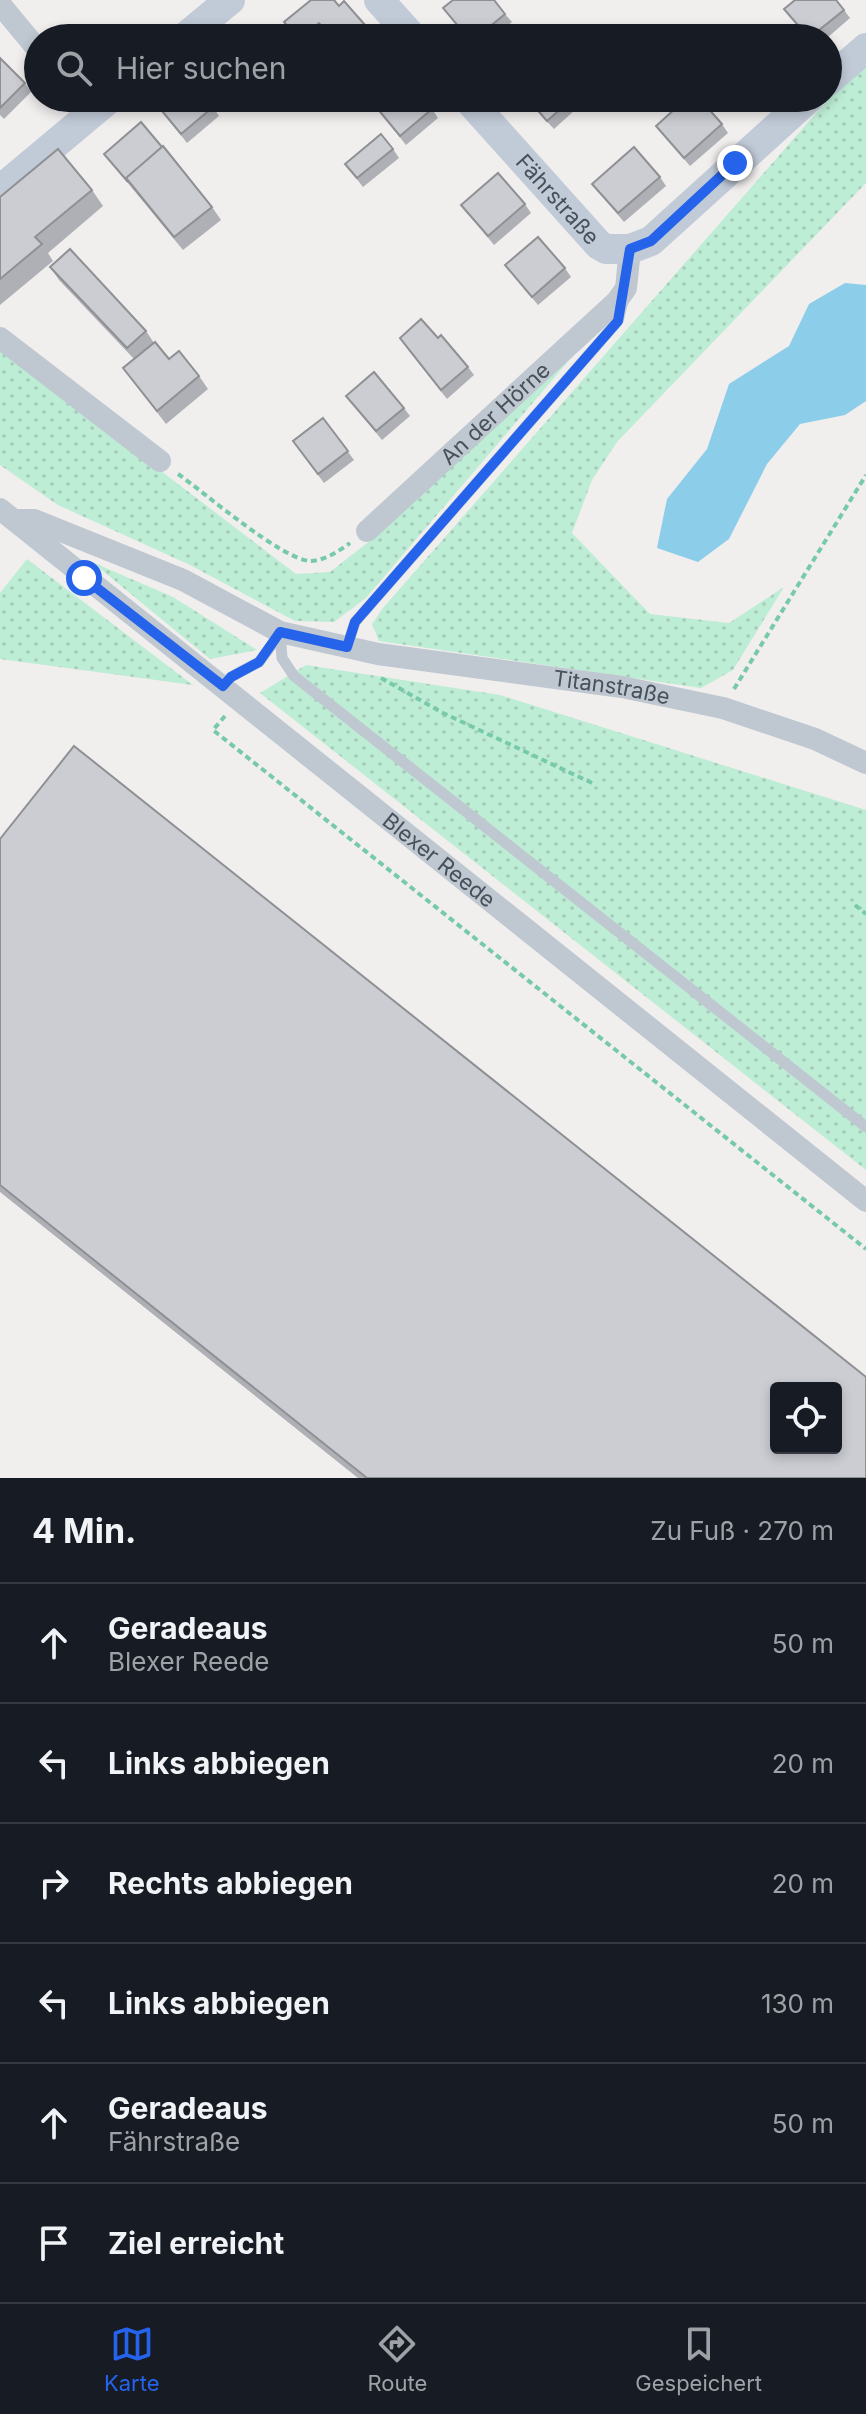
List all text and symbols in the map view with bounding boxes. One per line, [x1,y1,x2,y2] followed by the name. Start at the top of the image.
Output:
[24,24,842,112] search box
[52,46,96,90] icon: search
[116,50,286,86] text: Hier suchen
[717,145,753,181] route end
[511,149,605,250] street label: Fährstraße
[435,357,555,470] street label: An der Hörne
[66,560,102,596] route start
[551,665,672,710] street label: Titanstraße
[378,807,501,913] street label: Blexer Reede
[770,1382,842,1454] map controls
[770,1382,842,1454] button: locate
[32,1510,136,1551] text: 4 Min.
[650,1515,834,1546] text: Zu Fuß · 270 m
[108,1610,268,1646] text: Geradeaus
[32,1621,76,1665] icon: ahead
[772,1628,834,1659] text: 50 m
[108,1646,270,1677] text: Blexer Reede
[32,1741,76,1785] icon: left
[108,1745,330,1781] text: Links abbiegen
[772,1748,834,1779] text: 20 m
[32,1861,76,1905] icon: right
[108,1865,353,1901] text: Rechts abbiegen
[772,1868,834,1899] text: 20 m
[32,1981,76,2025] icon: left
[108,1985,330,2021] text: Links abbiegen
[761,1988,834,2019] text: 130 m
[108,2090,268,2126] text: Geradeaus
[32,2101,76,2145] icon: ahead
[772,2108,834,2139] text: 50 m
[108,2126,240,2157] text: Fährstraße
[32,2221,76,2265] icon: arrive
[108,2225,284,2261] text: Ziel erreicht
[104,2322,160,2396] tab: Karte
[367,2322,427,2396] tab: Route
[635,2322,762,2396] tab: Gespeichert

